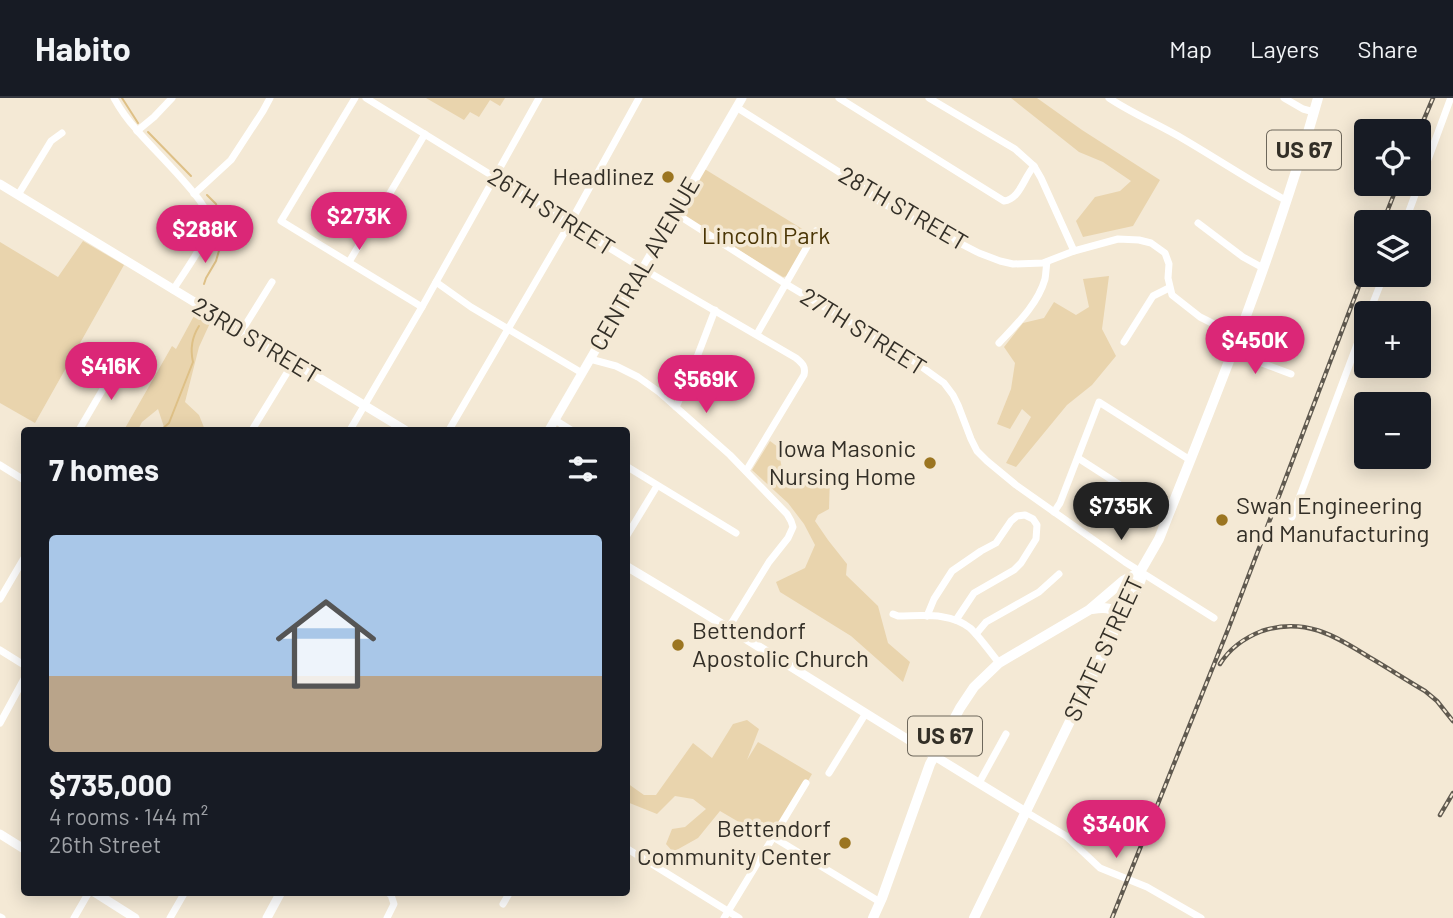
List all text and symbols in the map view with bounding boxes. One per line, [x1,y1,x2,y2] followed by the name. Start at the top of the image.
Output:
[35,28,131,68] text: Habito
[1169,34,1212,63] text: Map
[1250,34,1319,63] text: Layers
[1357,34,1418,63] text: Share
[1354,119,1431,469] map controls
[1354,119,1431,196] button: locate
[1267,130,1341,170] road number: US 67
[834,159,973,256] street label: 28TH STREET
[483,160,621,261] street label: 26TH STREET
[552,161,654,190] place label: Headlinez
[660,169,676,185] marker: Headlinez
[582,171,705,355] street label: CENTRAL AVENUE
[310,192,408,252] pin: $273K
[327,201,391,229] text: $273K
[156,206,254,265] pin: $288K
[1354,210,1431,287] button: layers
[172,214,238,242] text: $288K
[702,220,830,249] park label: Lincoln Park
[796,281,932,381] street label: 27TH STREET
[188,290,326,389] street label: 23RD STREET
[1354,301,1431,378] button: +
[1206,316,1304,376] pin: $450K
[1222,325,1288,353] text: $450K
[62,342,160,402] pin: $416K
[81,351,141,379] text: $416K
[657,356,755,415] pin: $569K
[674,364,738,392] text: $569K
[1354,392,1431,469] button: −
[769,433,916,490] place label: Iowa Masonic Nursing Home
[564,450,602,488] icon: filters
[49,451,159,487] text: 7 homes
[922,455,938,471] marker: Iowa Masonic Nursing Home
[1072,482,1170,542] pin: $735K
[1236,490,1429,547] place label: Swan Engineering and Manufacturing
[1089,491,1153,519] text: $735K
[1214,512,1230,528] marker: Swan Engineering and Manufacturing
[1056,571,1149,725] street label: STATE STREET
[263,581,389,707] icon: home
[692,615,869,672] place label: Bettendorf Apostolic Church
[670,637,686,653] marker: Bettendorf Apostolic Church
[908,716,982,756] road number: US 67
[49,766,172,802] text: $735,000
[1067,800,1165,860] pin: $340K
[49,802,208,830] text: 4 rooms · 144 m²
[1083,809,1150,837] text: $340K
[637,813,831,870] place label: Bettendorf Community Center
[49,830,161,858] text: 26th Street
[837,835,853,851] marker: Bettendorf Community Center

